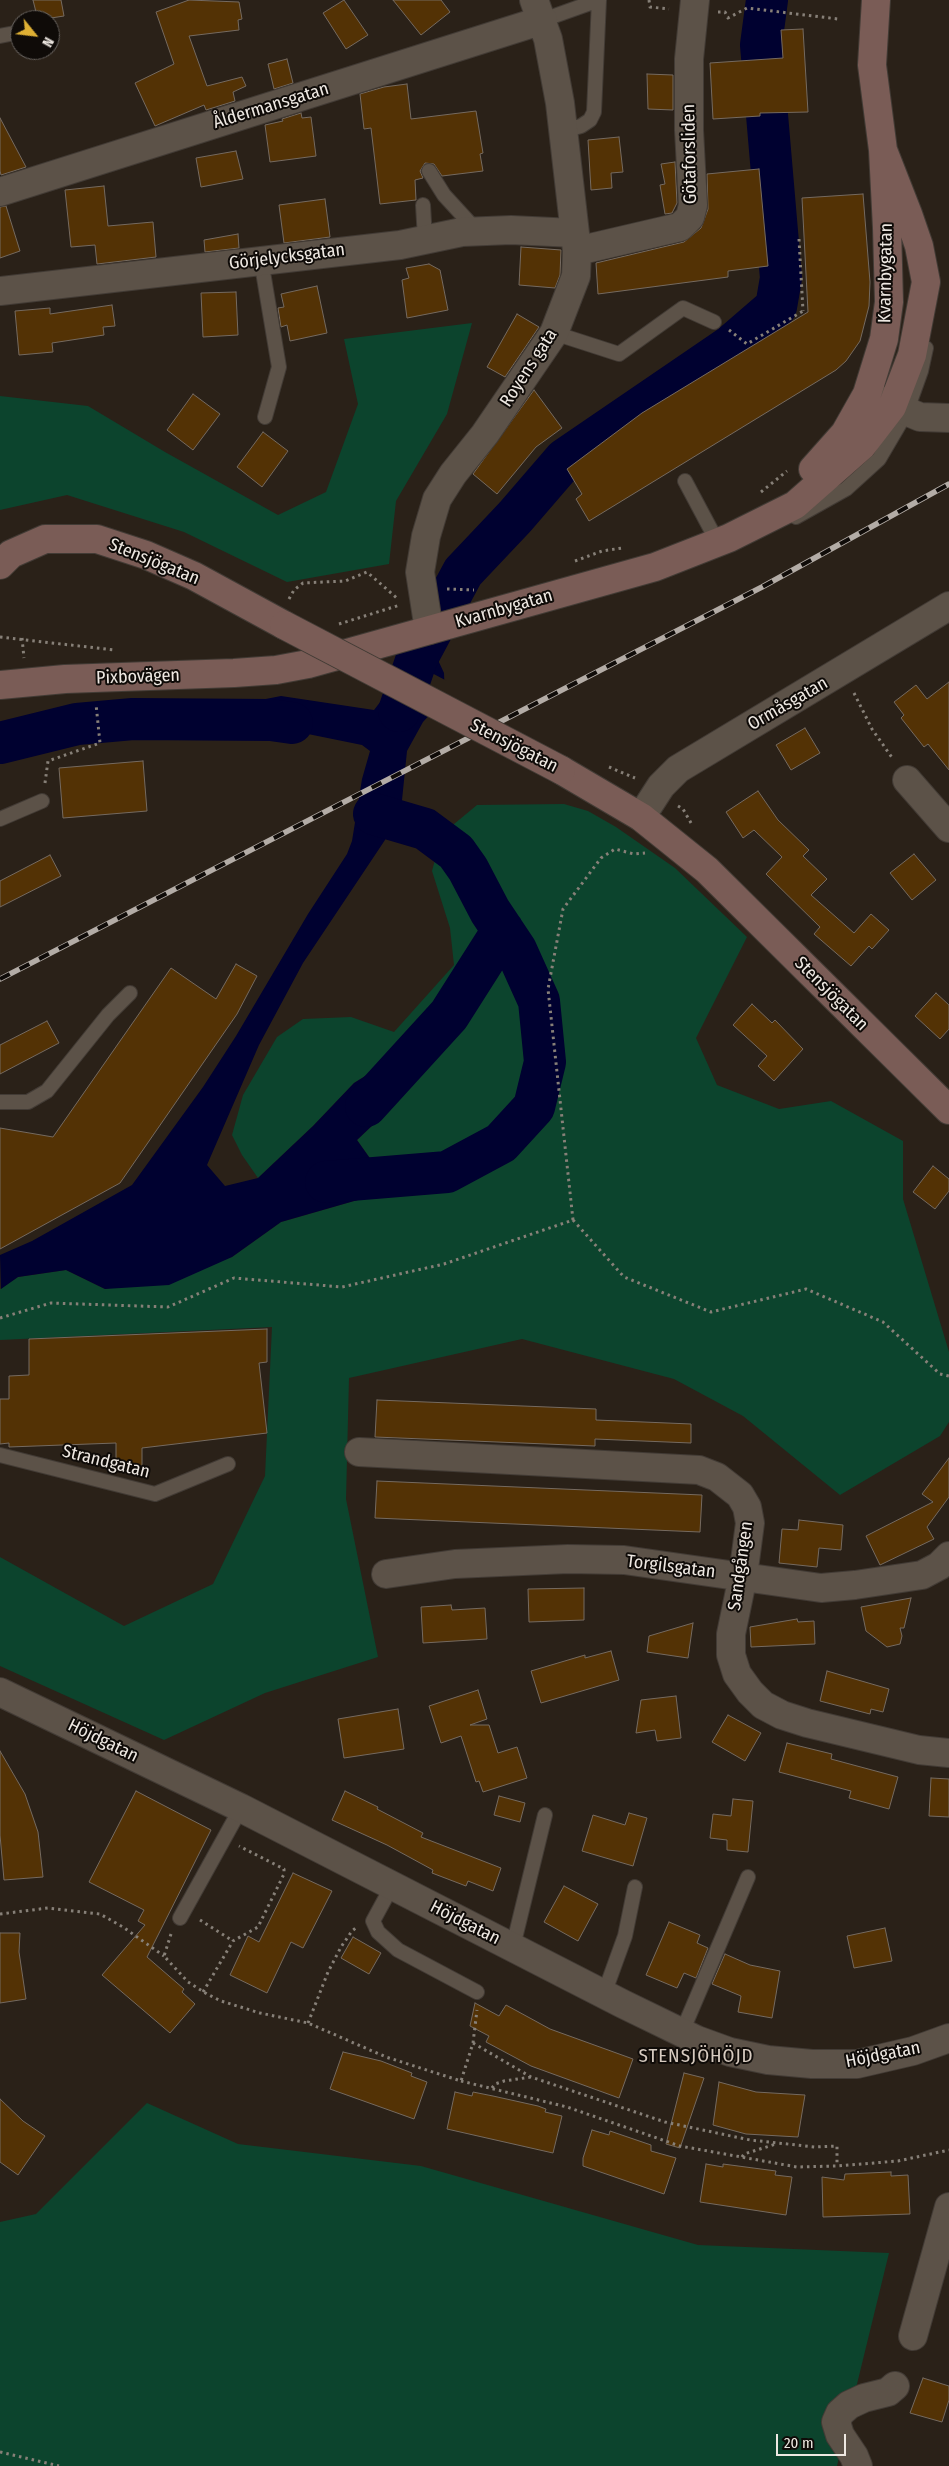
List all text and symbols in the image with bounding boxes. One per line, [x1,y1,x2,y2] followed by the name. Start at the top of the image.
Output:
[10,10,60,60] north arrow
[38,34,57,50] text: N
[211,78,331,134] street label: Åldermansgatan
[678,104,702,204] street label: Götaforsliden
[874,223,898,323] street label: Kvarnbygatan
[228,239,346,275] street label: Görjelycksgatan
[496,325,562,411] street label: Royens gata
[106,534,202,590] street label: Stensjögatan
[453,585,555,633] street label: Kvarnbygatan
[96,665,180,689] street label: Pixbovägen
[744,672,832,736] street label: Ormåsgatan
[466,715,562,777] street label: Stensjögatan
[790,953,872,1035] street label: Stensjögatan
[60,1441,152,1483] street label: Strandgatan
[724,1520,758,1612] street label: Sandgången
[625,1551,717,1583] street label: Torgilsgatan
[64,1715,142,1767] street label: Höjdgatan
[426,1896,504,1950] street label: Höjdgatan
[844,2037,922,2073] street label: Höjdgatan
[637,2046,755,2068] district label: STENSJÖHÖJD
[779,2424,849,2456] scale bar
[784,2434,814,2452] text: 20 m

